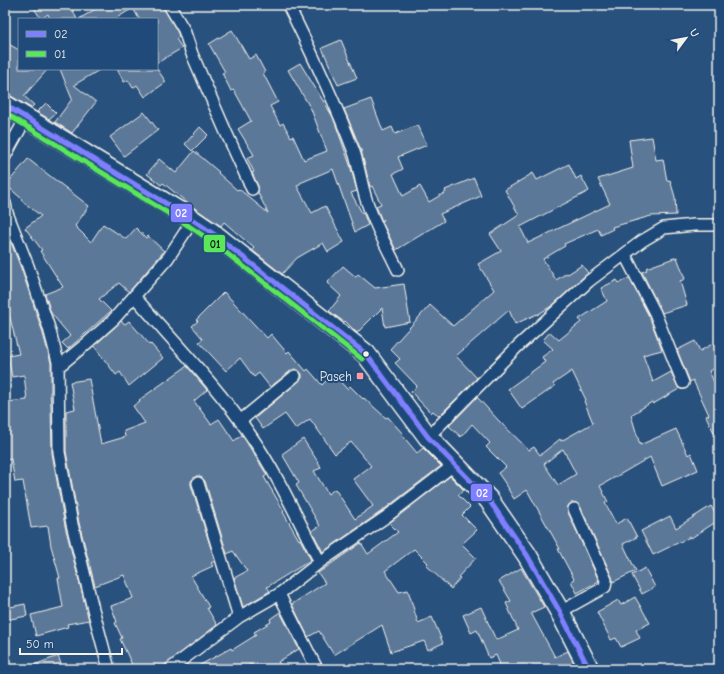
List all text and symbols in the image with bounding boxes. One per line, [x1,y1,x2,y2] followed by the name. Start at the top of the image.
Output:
[18,18,158,70] legend
[666,18,706,58] north arrow
[687,26,702,40] text: U
[54,27,68,41] text: 02
[54,47,66,61] text: 01
[170,203,193,223] line badge: 02
[175,207,187,220] text: 02
[203,234,226,253] line badge: 01
[210,238,220,251] text: 01
[361,349,371,359] unlabelled marker
[320,369,352,384] place label: Paseh
[355,371,365,381] marker: Paseh
[470,483,493,502] line badge: 02
[476,487,488,500] text: 02
[20,630,122,656] scale bar
[26,637,54,651] text: 50 m

